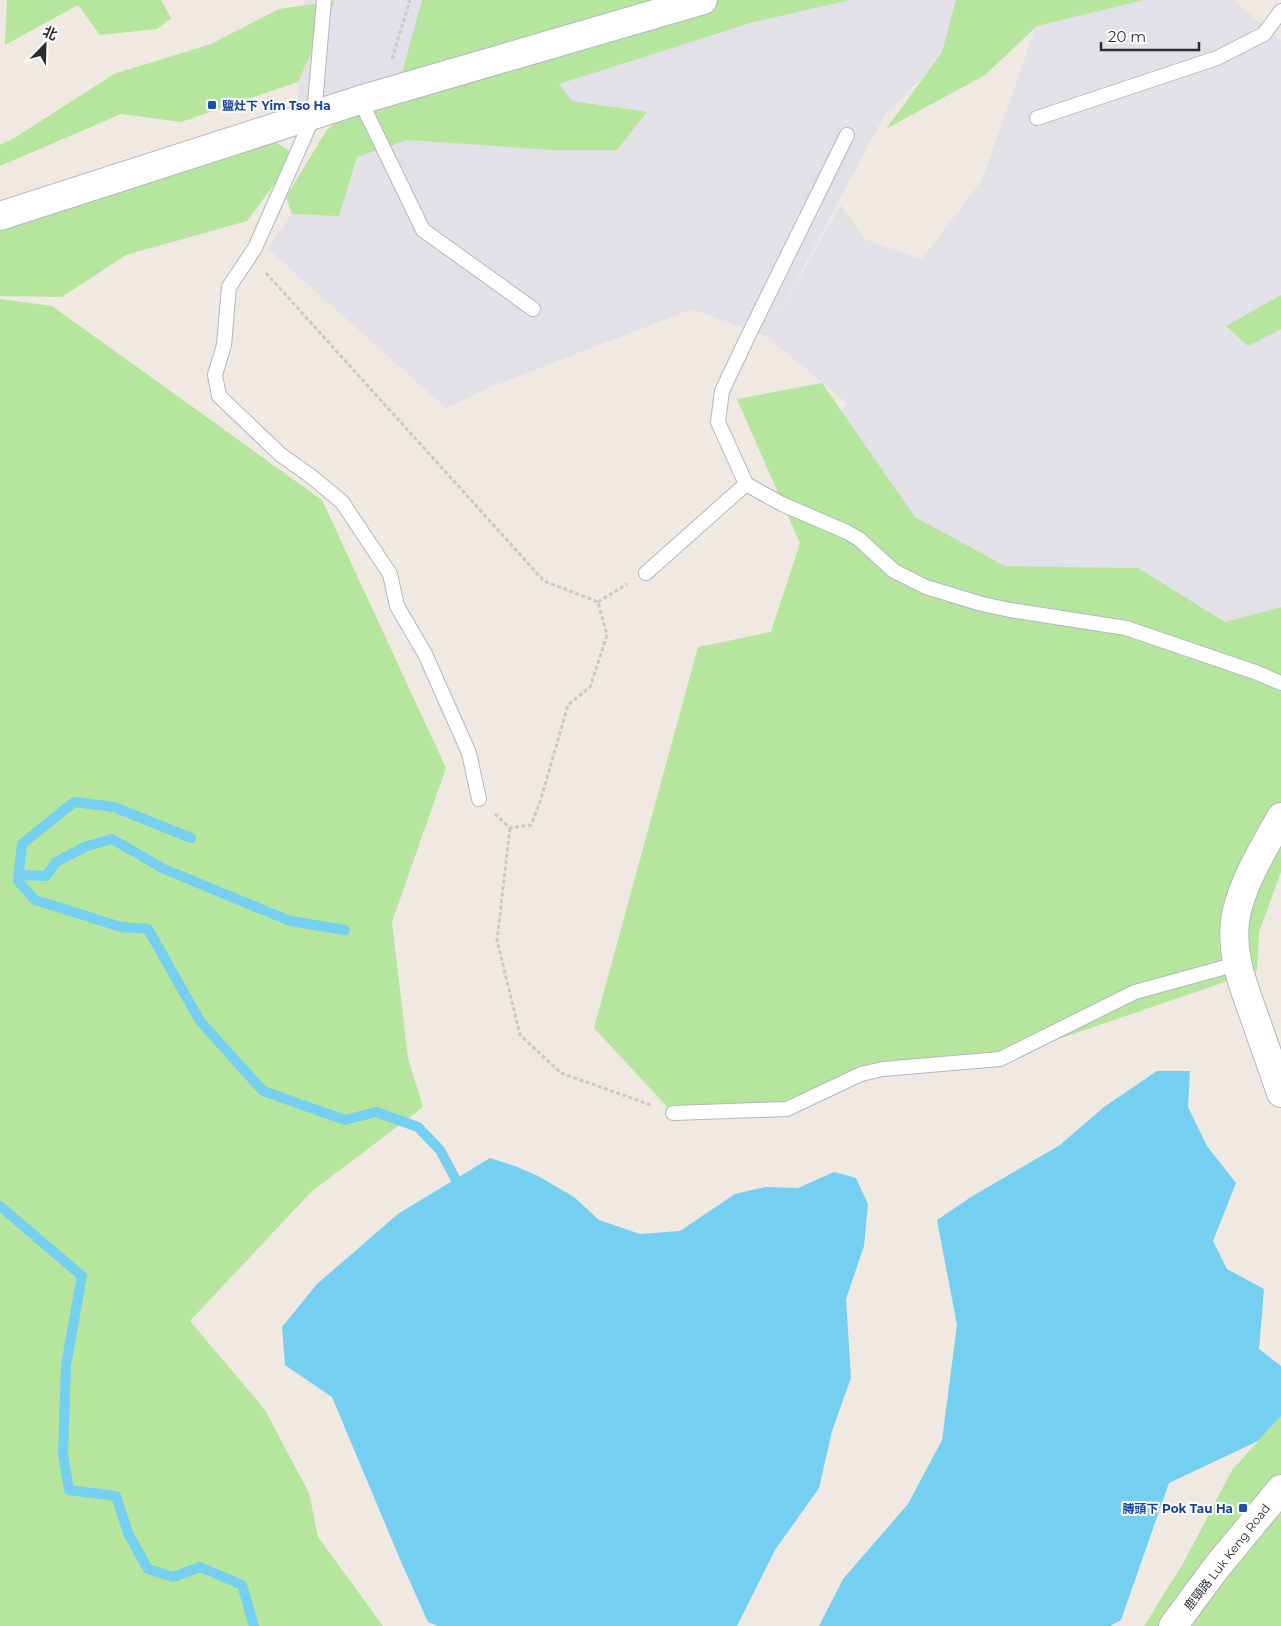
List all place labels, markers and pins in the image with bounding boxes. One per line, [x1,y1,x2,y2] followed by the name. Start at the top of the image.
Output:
[222,98,331,113] place label: 鹽灶下 Yim Tso Ha
[206,99,218,111] marker: 鹽灶下 Yim Tso Ha
[1123,1501,1233,1516] place label: 膊頭下 Pok Tau Ha
[1237,1502,1249,1514] marker: 膊頭下 Pok Tau Ha

